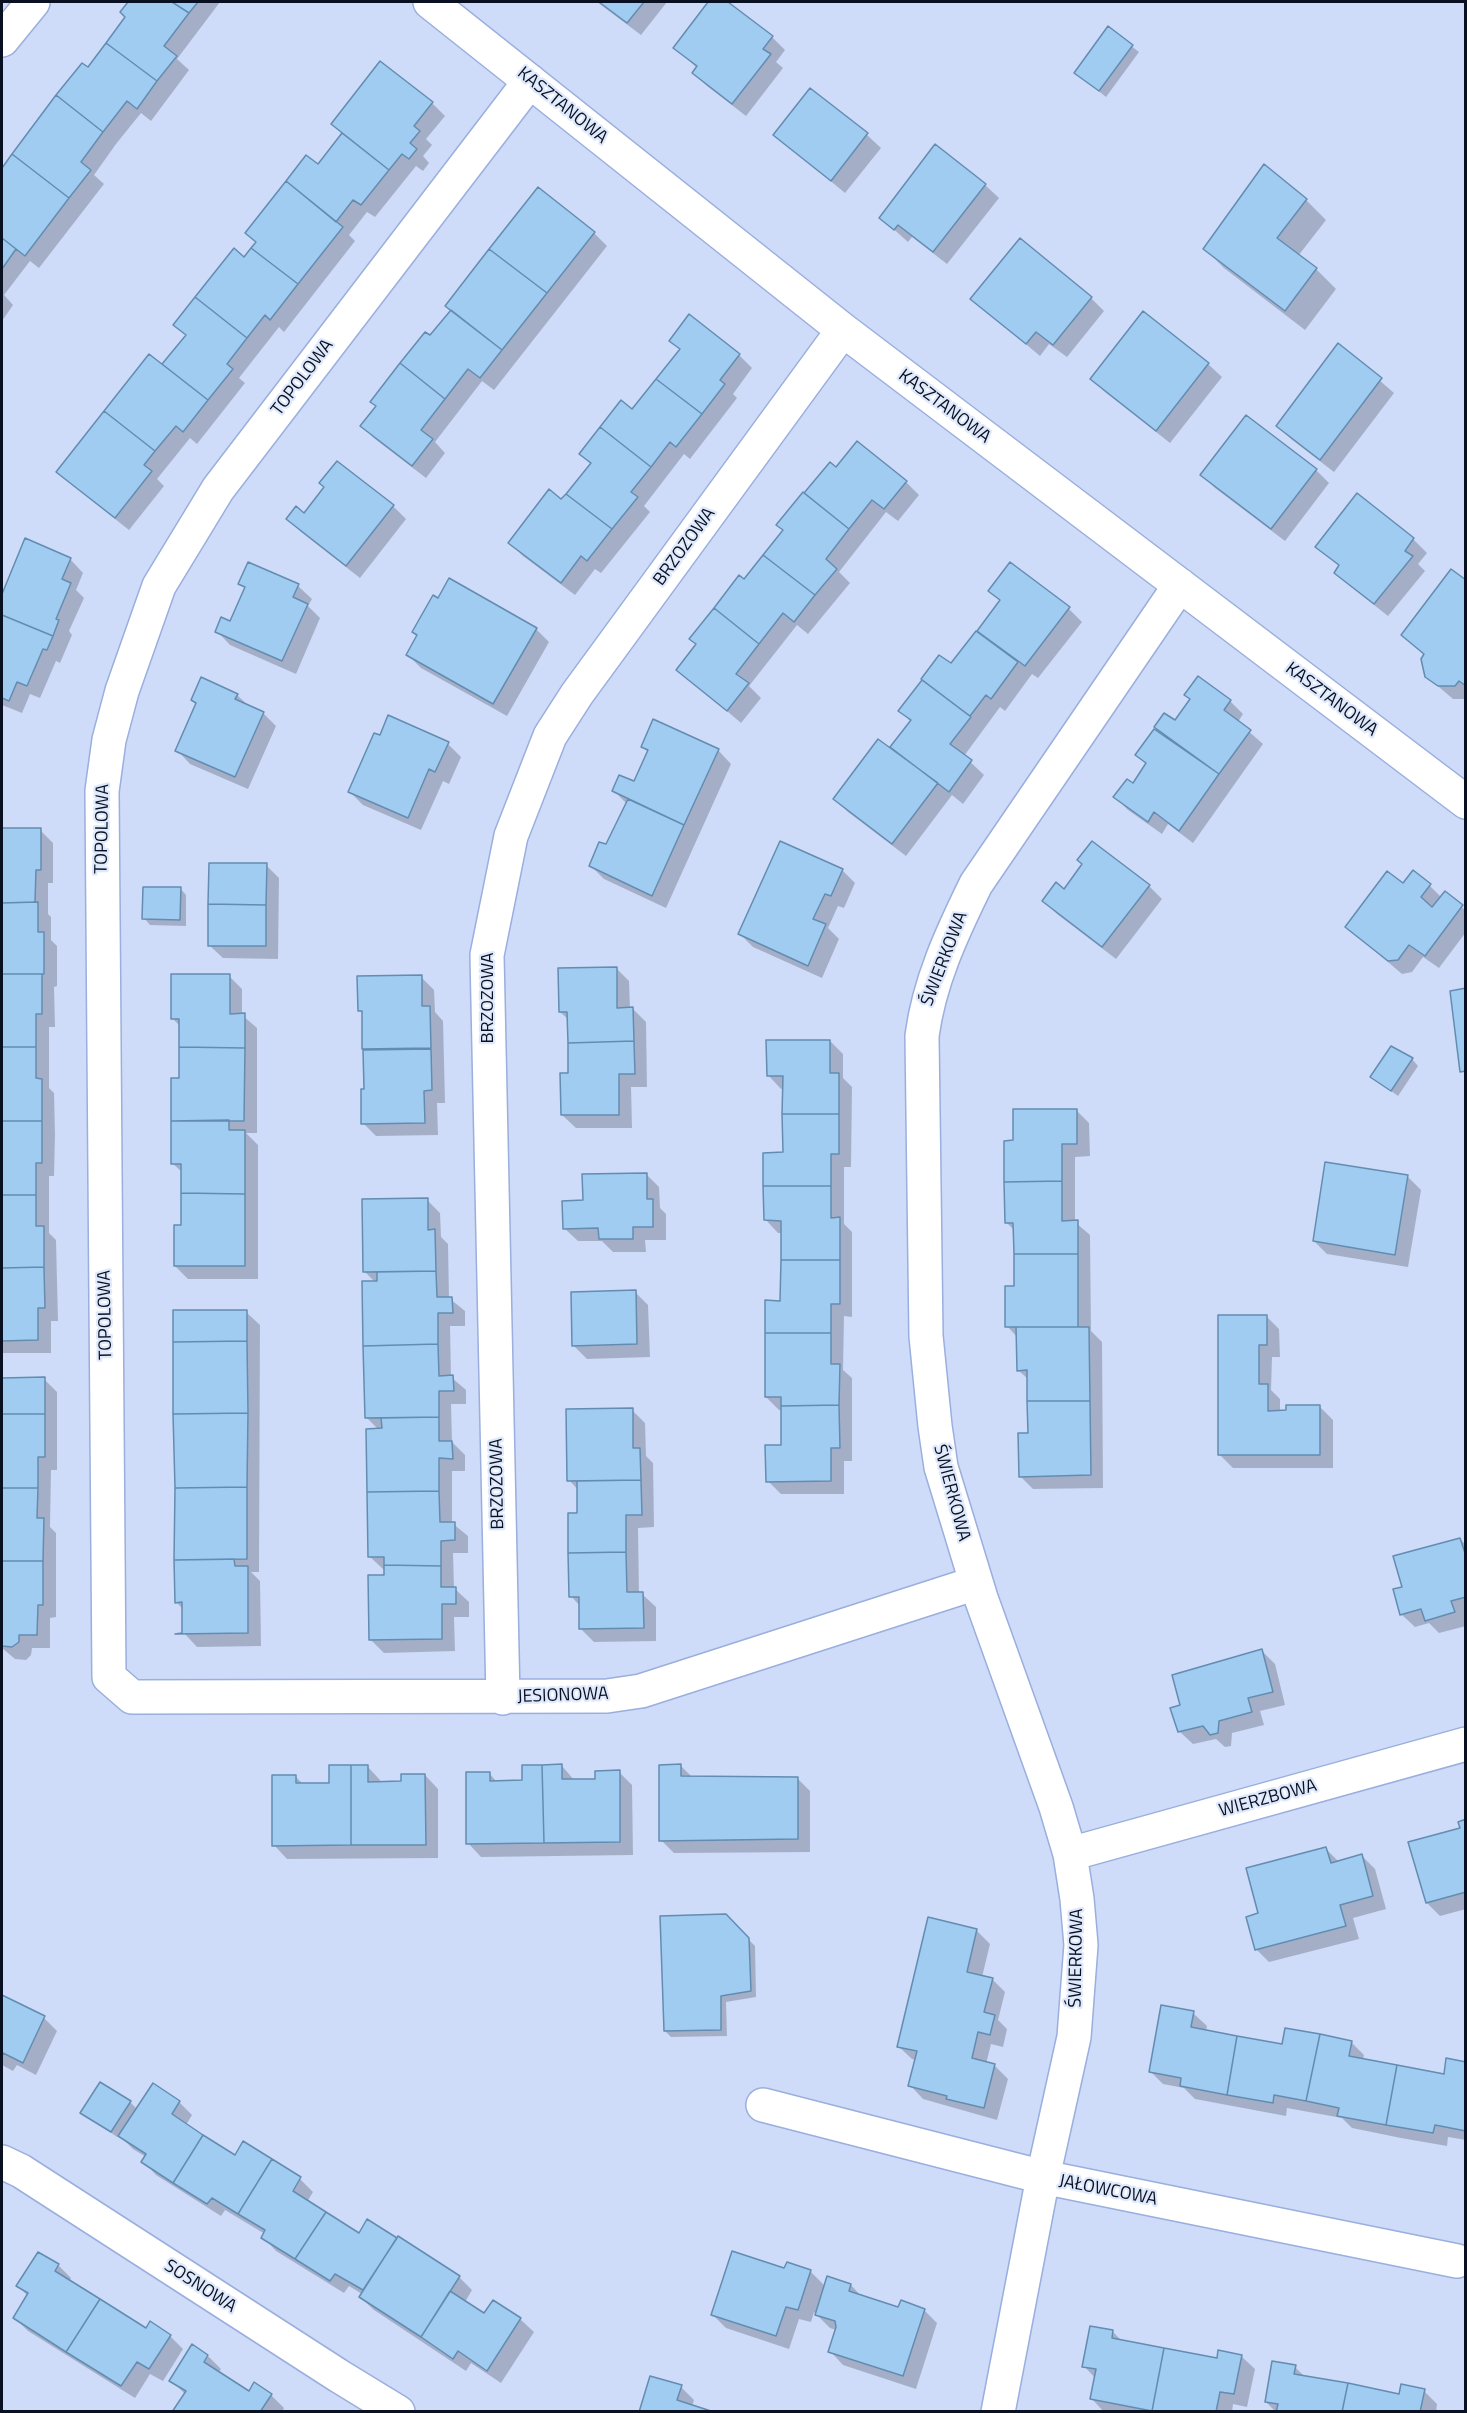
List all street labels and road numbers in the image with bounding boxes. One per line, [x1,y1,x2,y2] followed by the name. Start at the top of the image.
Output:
[513,63,611,149] street label: KASZTANOWA
[267,336,339,420] street label: TOPOLOWA
[894,365,994,449] street label: KASZTANOWA
[649,504,721,590] street label: BRZOZOWA
[1281,658,1381,742] street label: KASZTANOWA
[91,784,115,874] street label: TOPOLOWA
[917,909,973,1009] street label: ŚWIERKOWA
[478,952,500,1044] street label: BRZOZOWA
[94,1270,118,1360] street label: TOPOLOWA
[486,1438,510,1530] street label: BRZOZOWA
[928,1442,974,1544] street label: ŚWIERKOWA
[517,1684,609,1708] street label: JESIONOWA
[1217,1776,1319,1822] street label: WIERZBOWA
[1065,1908,1089,2008] street label: ŚWIERKOWA
[1057,2171,1159,2211] street label: JAŁOWCOWA
[160,2256,240,2318] street label: SOSNOWA

